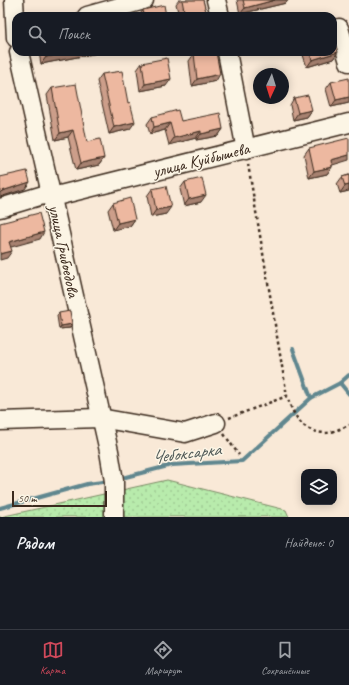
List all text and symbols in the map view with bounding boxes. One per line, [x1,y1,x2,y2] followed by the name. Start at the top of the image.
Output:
[12,12,337,56] search box
[26,23,48,45] icon: search
[58,25,90,44] text: Поиск
[253,68,289,104] north arrow
[150,138,252,182] street label: улица Куйбышева
[44,202,84,300] street label: улица Грибоедова
[150,438,224,468] water label: Чебоксарка
[301,469,337,505] map controls
[301,469,337,505] button: layers
[12,489,107,508] scale bar
[18,491,37,505] text: 50 m
[16,533,54,554] text: Рядом
[285,535,333,551] text: Найдено: 0
[40,639,65,677] tab: Карта
[145,639,181,677] tab: Маршрут
[261,639,309,677] tab: Сохранённые

